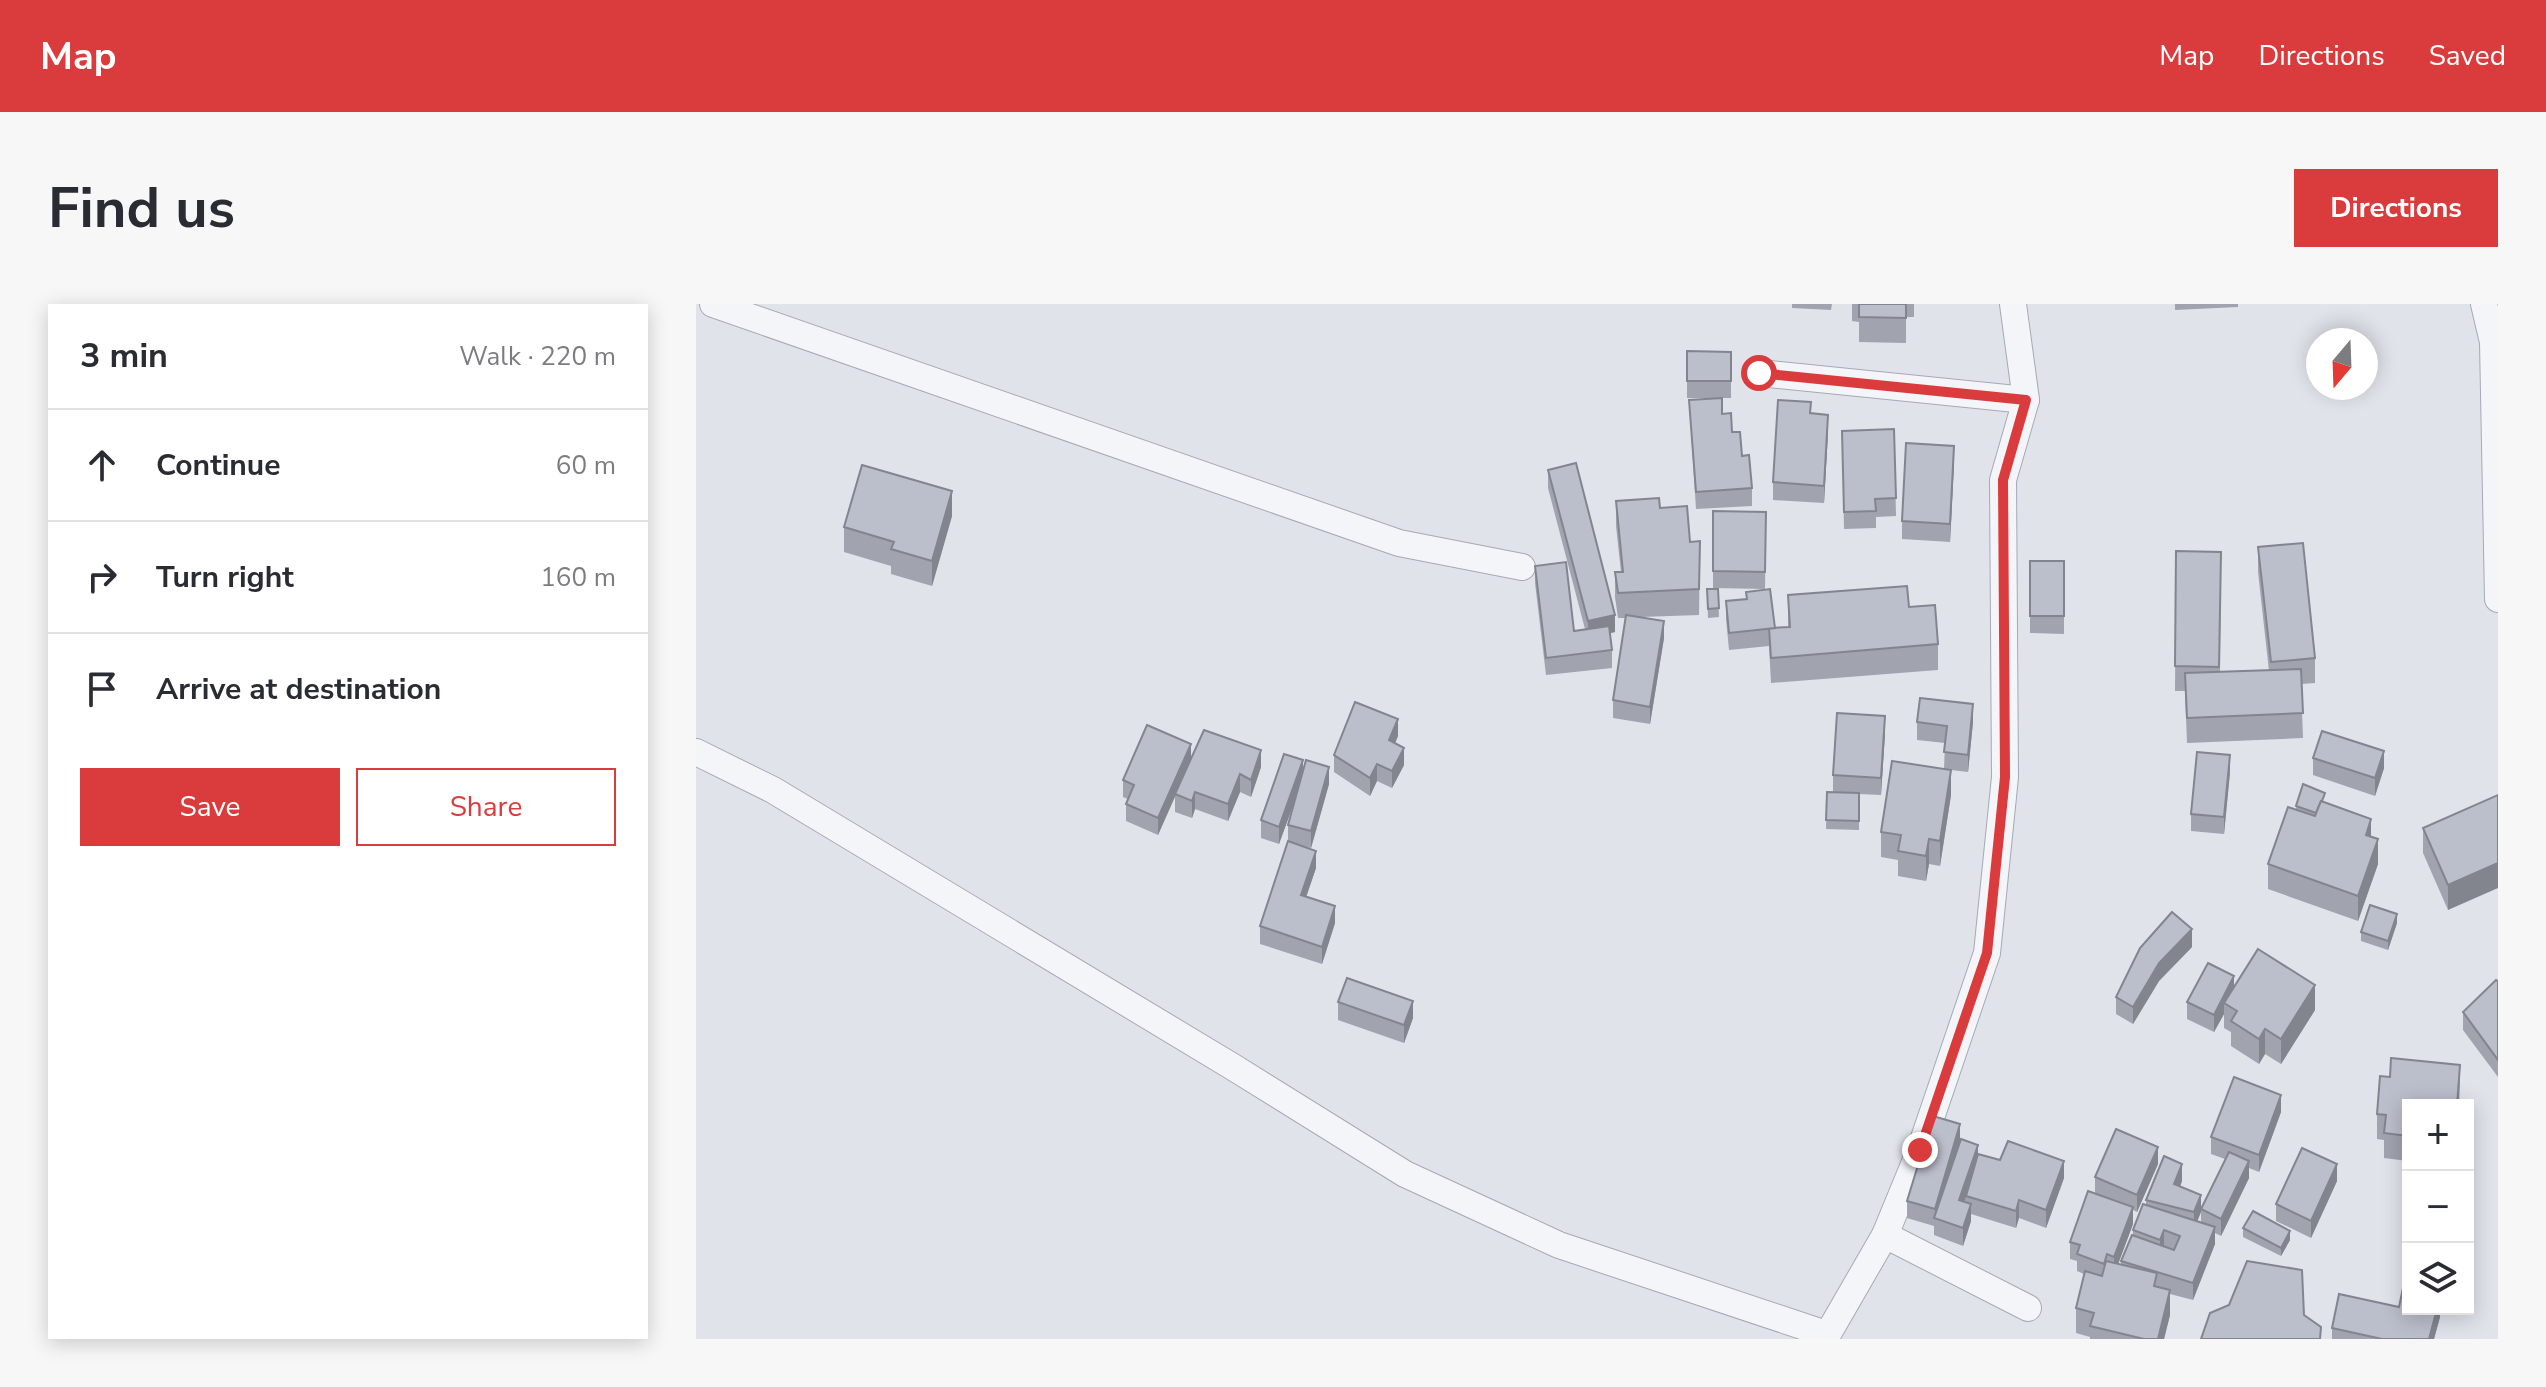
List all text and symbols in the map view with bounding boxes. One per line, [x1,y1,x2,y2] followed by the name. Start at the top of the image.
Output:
[40,31,117,82] text: Map
[2159,37,2214,75] text: Map
[2258,37,2385,75] text: Directions
[2429,37,2506,75] text: Saved
[2294,169,2498,247] button: Directions
[48,170,235,247] text: Find us
[2306,328,2378,400] north arrow
[80,333,168,379] text: 3 min
[459,339,616,374] text: Walk · 220 m
[1741,355,1777,391] route start
[80,443,124,487] icon: ahead
[156,445,281,486] text: Continue
[556,448,616,483] text: 60 m
[80,555,124,599] icon: right
[156,557,294,598] text: Turn right
[540,560,616,595] text: 160 m
[80,667,124,711] icon: arrive
[156,669,441,710] text: Arrive at destination
[80,768,340,846] button: Save
[356,768,616,846] button: Share
[2402,1099,2474,1315] map controls
[2402,1099,2474,1171] button: +
[1902,1132,1938,1168] route end
[2402,1171,2474,1243] button: −
[2402,1243,2474,1315] button: layers

